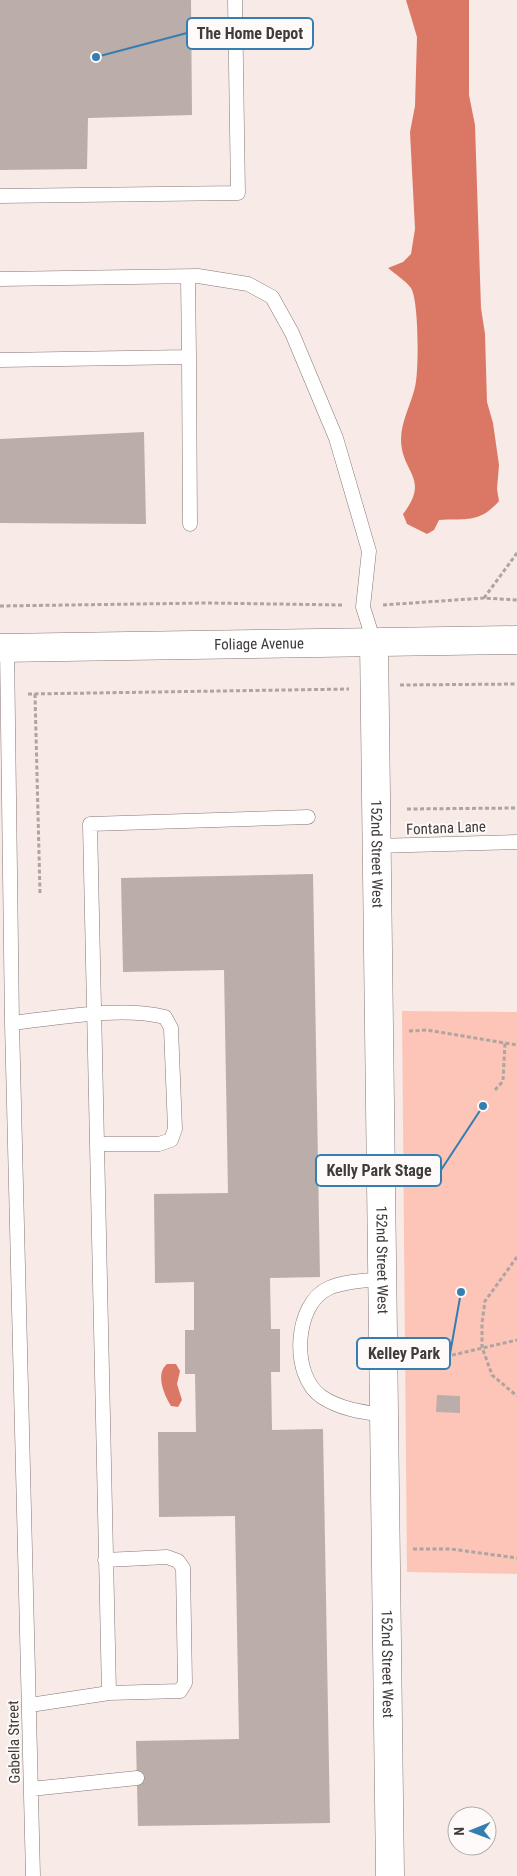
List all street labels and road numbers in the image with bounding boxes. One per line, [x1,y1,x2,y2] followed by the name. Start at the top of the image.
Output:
[214,634,304,654] street label: Foliage Avenue
[367,800,386,908] street label: 152nd Street West
[406,818,486,838] street label: Fontana Lane
[372,1206,392,1314] street label: 152nd Street West
[378,1610,397,1718] street label: 152nd Street West
[4,1700,24,1784] street label: Gabella Street

